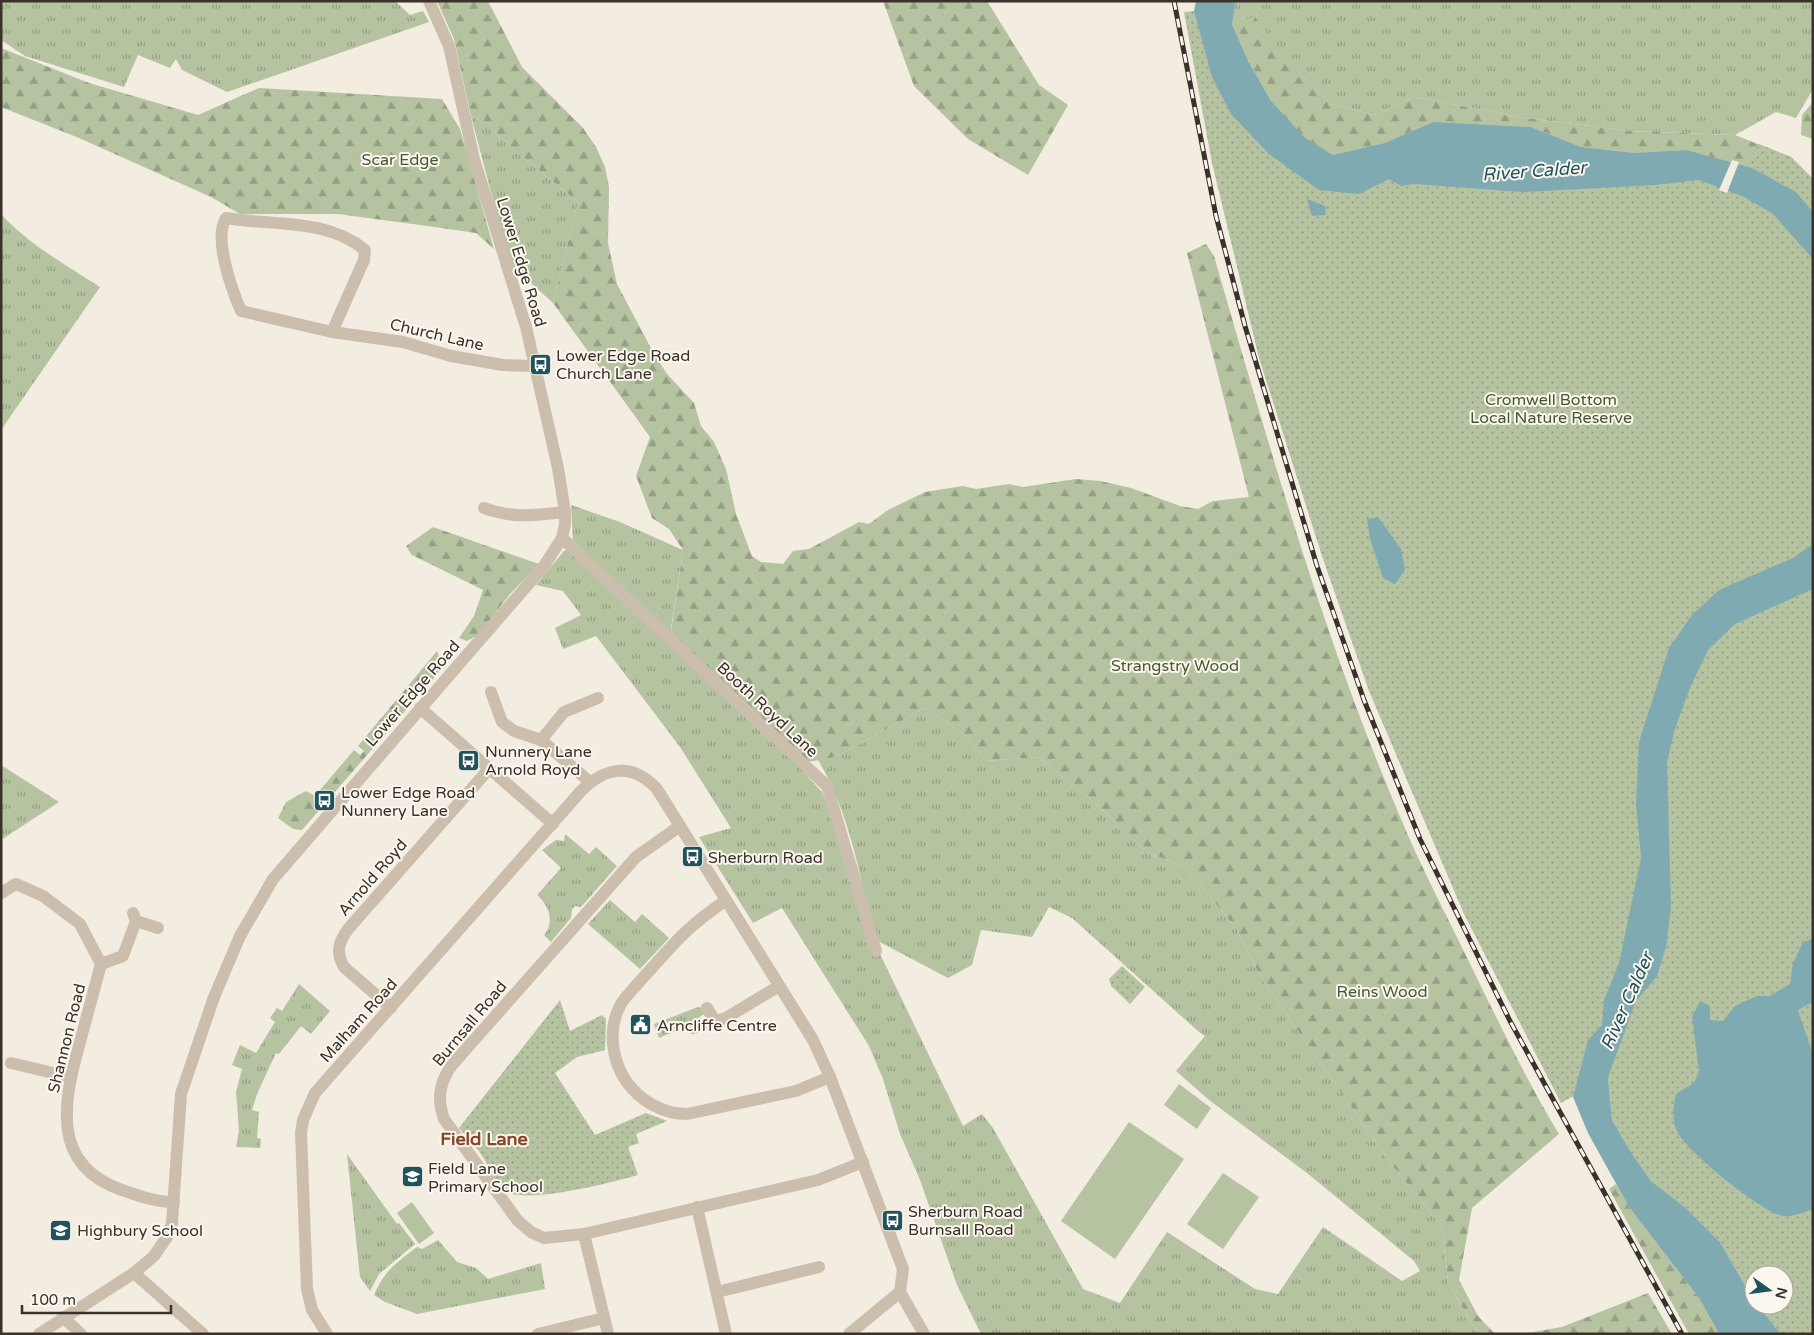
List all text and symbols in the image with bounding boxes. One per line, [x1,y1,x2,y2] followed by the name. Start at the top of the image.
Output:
[362,150,438,170] park label: Scar Edge
[1481,156,1589,186] water label: River Calder
[492,195,550,329] street label: Lower Edge Road
[388,314,486,356] street label: Church Lane
[556,346,690,384] place label: Lower Edge Road Church Lane
[528,352,552,376] bus stop icon: Lower Edge Road Church Lane
[1470,390,1632,428] park label: Cromwell Bottom Local Nature Reserve
[361,636,464,751] street label: Lower Edge Road
[1111,656,1239,676] park label: Strangstry Wood
[713,658,822,762] street label: Booth Royd Lane
[485,742,592,780] place label: Nunnery Lane Arnold Royd
[457,748,481,772] bus stop icon: Nunnery Lane Arnold Royd
[341,783,475,821] place label: Lower Edge Road Nunnery Lane
[313,789,337,813] bus stop icon: Lower Edge Road Nunnery Lane
[334,835,412,920] street label: Arnold Royd
[680,845,704,869] bus stop icon: Sherburn Road
[708,848,823,868] place label: Sherburn Road
[1596,947,1659,1053] water label: River Calder
[316,975,402,1067] street label: Malham Road
[428,977,511,1071] street label: Burnsall Road
[44,982,90,1095] street label: Shannon Road
[1336,982,1428,1002] park label: Reins Wood
[629,1013,653,1037] public building icon: Arncliffe Centre
[657,1016,777,1036] place label: Arncliffe Centre
[440,1128,528,1150] district label: Field Lane
[428,1159,543,1197] place label: Field Lane Primary School
[400,1165,424,1189] school or university icon: Field Lane Primary School
[908,1202,1023,1240] place label: Sherburn Road Burnsall Road
[880,1208,904,1232] bus stop icon: Sherburn Road Burnsall Road
[49,1218,73,1242] school or university icon: Highbury School
[77,1221,203,1241] place label: Highbury School
[1744,1265,1794,1315] north arrow
[22,1282,171,1314] scale bar
[1772,1286,1791,1301] text: N
[30,1291,76,1309] text: 100 m

